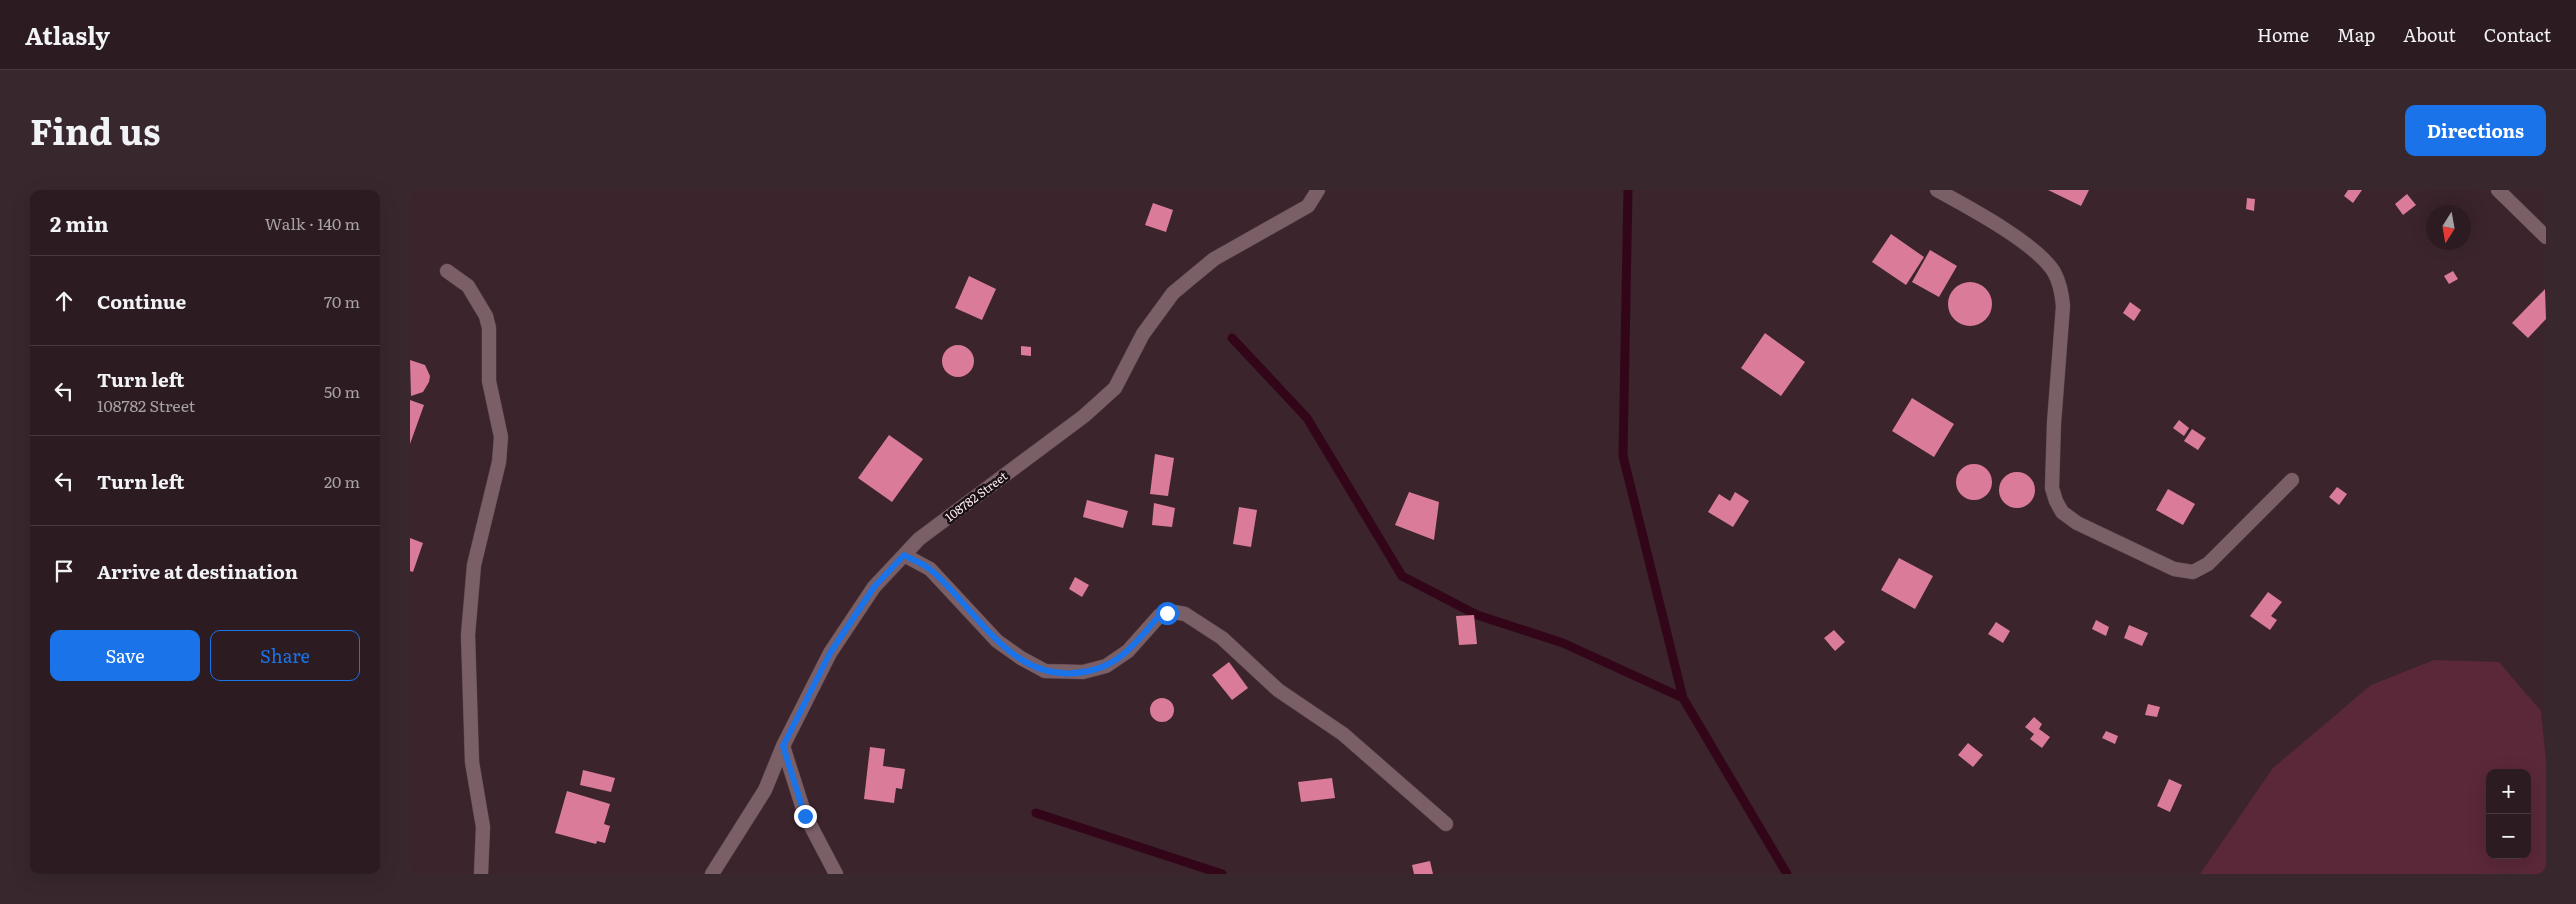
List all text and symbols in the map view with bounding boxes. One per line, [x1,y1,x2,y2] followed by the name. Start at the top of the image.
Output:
[25,17,110,52] text: Atlasly
[2257,21,2309,48] text: Home
[2337,21,2375,48] text: Map
[2403,21,2456,48] text: About
[2484,21,2551,48] text: Contact
[30,104,160,156] text: Find us
[2405,105,2546,156] button: Directions
[2426,205,2471,250] north arrow
[50,207,109,238] text: 2 min
[265,211,360,235] text: Walk · 140 m
[50,287,78,315] icon: ahead
[97,287,186,315] text: Continue
[324,289,360,313] text: 70 m
[97,365,184,393] text: Turn left
[50,377,78,405] icon: left
[324,379,360,403] text: 50 m
[97,393,195,417] text: 108782 Street
[50,467,78,495] icon: left
[97,467,184,495] text: Turn left
[941,467,1011,525] street label: 108782 Street
[324,469,360,493] text: 20 m
[50,557,78,585] icon: arrive
[97,557,298,585] text: Arrive at destination
[1156,602,1179,625] route start
[50,630,200,681] button: Save
[210,630,360,681] button: Share
[2486,769,2531,859] map controls
[2486,769,2531,814] button: +
[794,805,817,828] route end
[2486,814,2531,859] button: −

